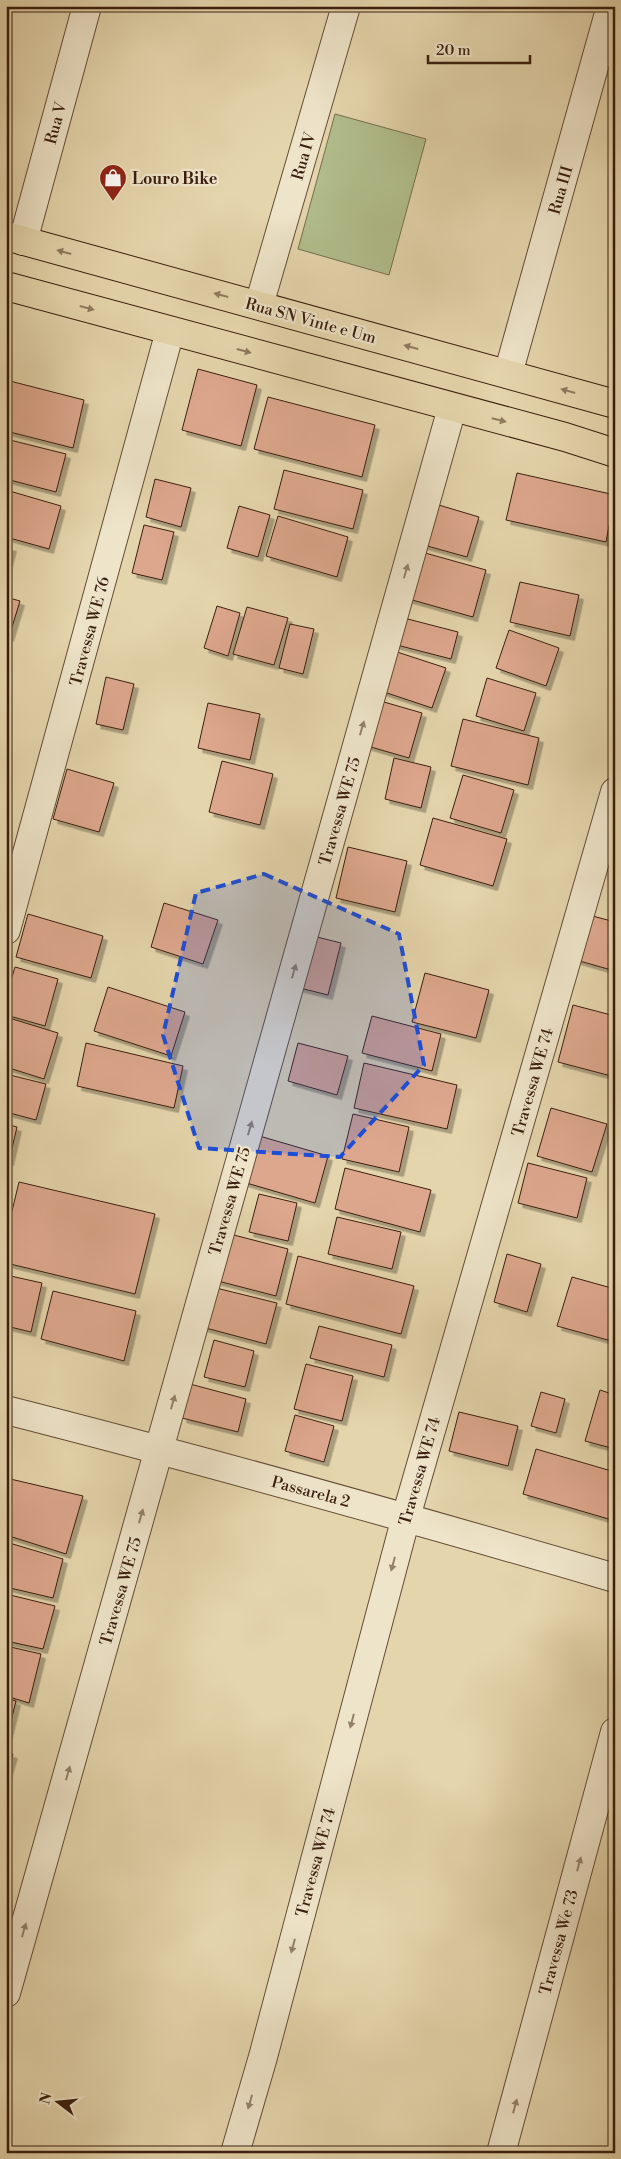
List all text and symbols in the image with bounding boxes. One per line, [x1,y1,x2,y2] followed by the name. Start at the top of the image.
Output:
[428,32,531,64] scale bar
[436,41,471,60] text: 20 m
[41,99,71,147] street label: Rua V
[288,129,320,183] street label: Rua IV
[98,163,128,202] shop icon: Louro Bike
[544,164,577,217] street label: Rua III
[132,169,218,189] place label: Louro Bike
[57,248,72,256] one-way arrow
[213,291,228,299] one-way arrow
[243,294,379,348] street label: Rua SN Vinte e Um
[80,305,95,313] one-way arrow
[404,343,419,351] one-way arrow
[236,348,251,356] one-way arrow
[560,386,575,394] one-way arrow
[492,416,507,424] one-way arrow
[402,564,410,579] one-way arrow
[66,574,114,688] street label: Travessa WE 76
[359,720,367,735] one-way arrow
[315,755,365,868] street label: Travessa WE 75
[290,964,298,979] one-way arrow
[508,1025,558,1139] street label: Travessa WE 74
[246,1120,254,1135] one-way arrow
[205,1145,255,1258] street label: Travessa WE 75
[169,1394,177,1409] one-way arrow
[395,1414,445,1528] street label: Travessa WE 74
[269,1472,352,1512] street label: Passarela 2
[137,1508,145,1523] one-way arrow
[96,1535,146,1648] street label: Travessa WE 75
[389,1556,397,1571] one-way arrow
[348,1713,356,1728] one-way arrow
[65,1766,73,1781] one-way arrow
[292,1805,340,1919] street label: Travessa WE 74
[576,1857,584,1872] one-way arrow
[535,1887,583,1997] street label: Travessa We 73
[21,1922,29,1937] one-way arrow
[288,1938,296,1953] one-way arrow
[32,2076,82,2126] north arrow
[36,2091,57,2106] text: N
[245,2095,253,2110] one-way arrow
[511,2098,519,2113] one-way arrow

